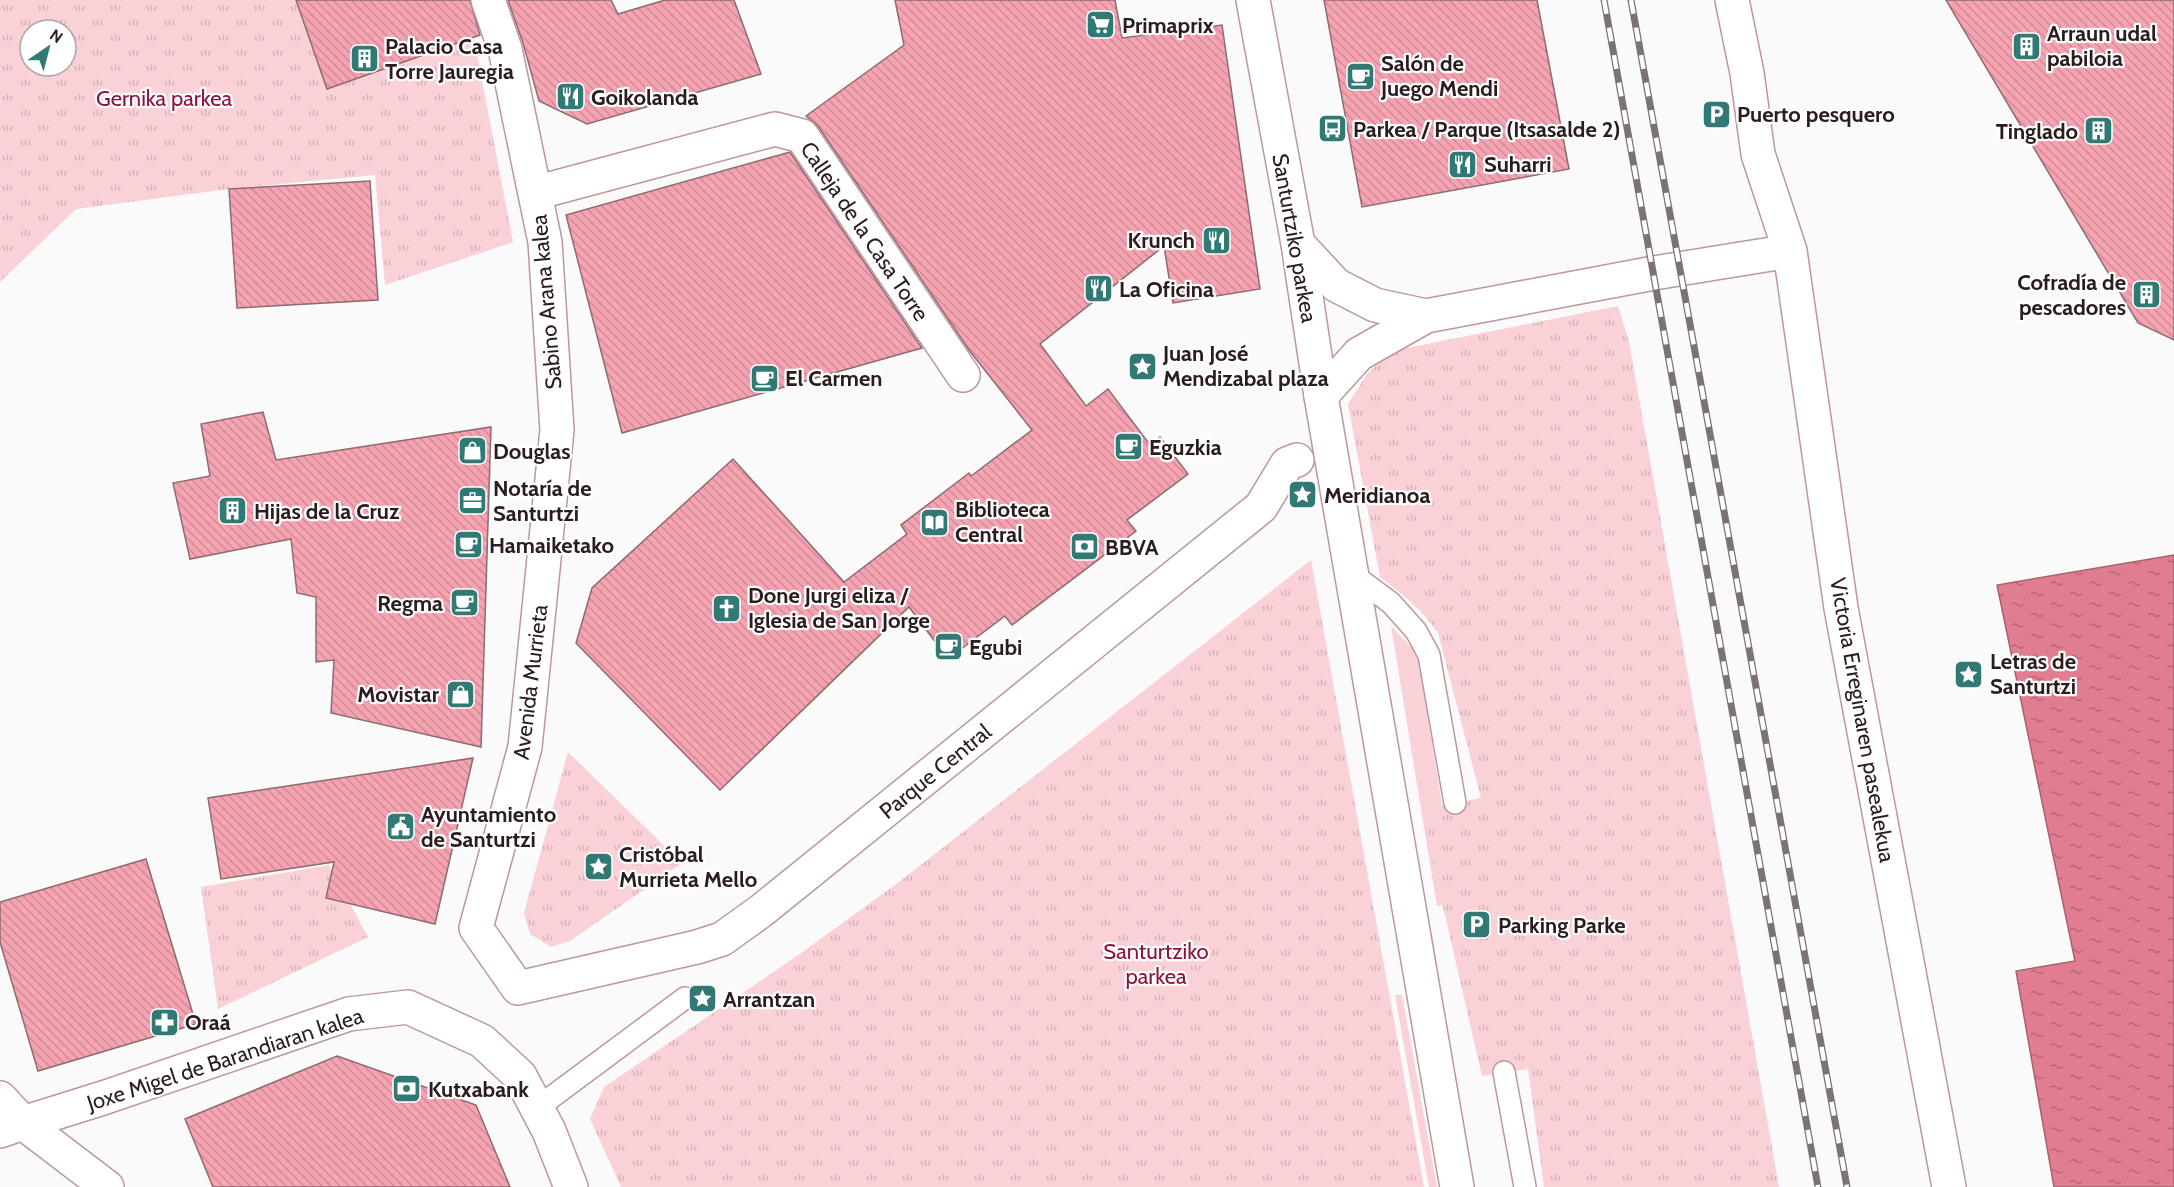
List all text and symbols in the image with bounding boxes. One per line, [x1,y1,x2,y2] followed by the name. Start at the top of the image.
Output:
[1085,9,1117,41] supermarket icon: Primaprix
[1122,12,1214,39] place label: Primaprix
[18,18,78,78] north arrow
[2047,20,2157,72] place label: Arraun udal pabiloia
[46,25,66,47] text: N
[2010,30,2042,62] building icon: Arraun udal pabiloia
[385,33,514,85] place label: Palacio Casa Torre Jauregia
[348,43,380,75] building icon: Palacio Casa Torre Jauregia
[1380,50,1498,102] place label: Salón de Juego Mendi
[1344,60,1376,92] cafe icon: Salón de Juego Mendi
[554,81,586,113] restaurant icon: Goikolanda
[591,84,699,111] place label: Goikolanda
[96,85,232,112] park label: Gernika parkea
[1700,98,1732,130] parking icon: Puerto pesquero
[1737,101,1895,128] place label: Puerto pesquero
[1316,113,1348,145] bus stop icon: Parkea / Parque (Itsasalde 2)
[2083,115,2115,147] building icon: Tinglado
[1353,116,1621,143] place label: Parkea / Parque (Itsasalde 2)
[1996,118,2078,145] place label: Tinglado
[794,136,935,326] street label: Calleja de la Casa Torre
[1447,148,1479,180] restaurant icon: Suharri
[1266,151,1323,325] street label: Santurtziko parkea
[1484,151,1552,178] place label: Suharri
[525,213,568,391] street label: Sabino Arana kalea
[1200,224,1232,256] restaurant icon: Krunch
[1128,227,1195,254] place label: Krunch
[2017,269,2126,321] place label: Cofradía de pescadores
[1082,273,1114,305] restaurant icon: La Oficina
[1119,276,1214,303] place label: La Oficina
[2131,279,2163,311] building icon: Cofradía de pescadores
[1162,340,1329,392] place label: Juan José Mendizabal plaza
[1126,350,1158,382] place icon: Juan José Mendizabal plaza
[748,362,780,394] cafe icon: El Carmen
[785,365,882,392] place label: El Carmen
[1112,431,1144,463] cafe icon: Eguzkia
[1149,434,1222,461] place label: Eguzkia
[456,435,488,467] shop icon: Douglas
[493,438,570,465] place label: Douglas
[493,475,592,527] place label: Notaría de Santurtzi
[1287,479,1319,511] place icon: Meridianoa
[1324,482,1430,509] place label: Meridianoa
[456,485,488,517] office icon: Notaría de Santurtzi
[217,495,249,527] building icon: Hijas de la Cruz
[955,496,1050,548] place label: Biblioteca Central
[254,498,400,525] place label: Hijas de la Cruz
[918,506,950,538] library icon: Biblioteca Central
[452,529,484,561] cafe icon: Hamaiketako
[1068,531,1100,563] bank icon: BBVA
[489,532,614,559] place label: Hamaiketako
[1105,534,1159,561] place label: BBVA
[1824,576,1901,865] street label: Victoria Erreginaren pasealekua
[748,582,930,634] place label: Done Jurgi eliza / Iglesia de San Jorge
[448,587,480,619] cafe icon: Regma
[377,590,443,617] place label: Regma
[711,592,743,624] church icon: Done Jurgi eliza / Iglesia de San Jorge
[508,602,553,761] street label: Avenida Murrieta
[932,631,964,663] cafe icon: Egubi
[969,634,1022,661] place label: Egubi
[1990,648,2076,700] place label: Letras de Santurtzi
[1953,658,1985,690] place icon: Letras de Santurtzi
[444,678,476,710] shop icon: Movistar
[357,681,440,708] place label: Movistar
[874,718,997,825] street label: Parque Central
[421,801,556,853] place label: Ayuntamiento de Santurtzi
[384,811,416,843] public building icon: Ayuntamiento de Santurtzi
[619,841,757,893] place label: Cristóbal Murrieta Mello
[582,851,614,883] place icon: Cristóbal Murrieta Mello
[1461,909,1493,941] parking icon: Parking Parke
[1498,912,1626,939] place label: Parking Parke
[1103,938,1209,990] park label: Santurtziko parkea
[686,983,718,1015] place icon: Arrantzan
[723,986,815,1013] place label: Arrantzan
[83,1002,367,1117] street label: Joxe Migel de Barandiaran kalea
[148,1006,180,1038] pharmacy icon: Oraá
[185,1009,231,1036] place label: Oraá
[391,1073,423,1105] bank icon: Kutxabank
[428,1076,529,1103] place label: Kutxabank

